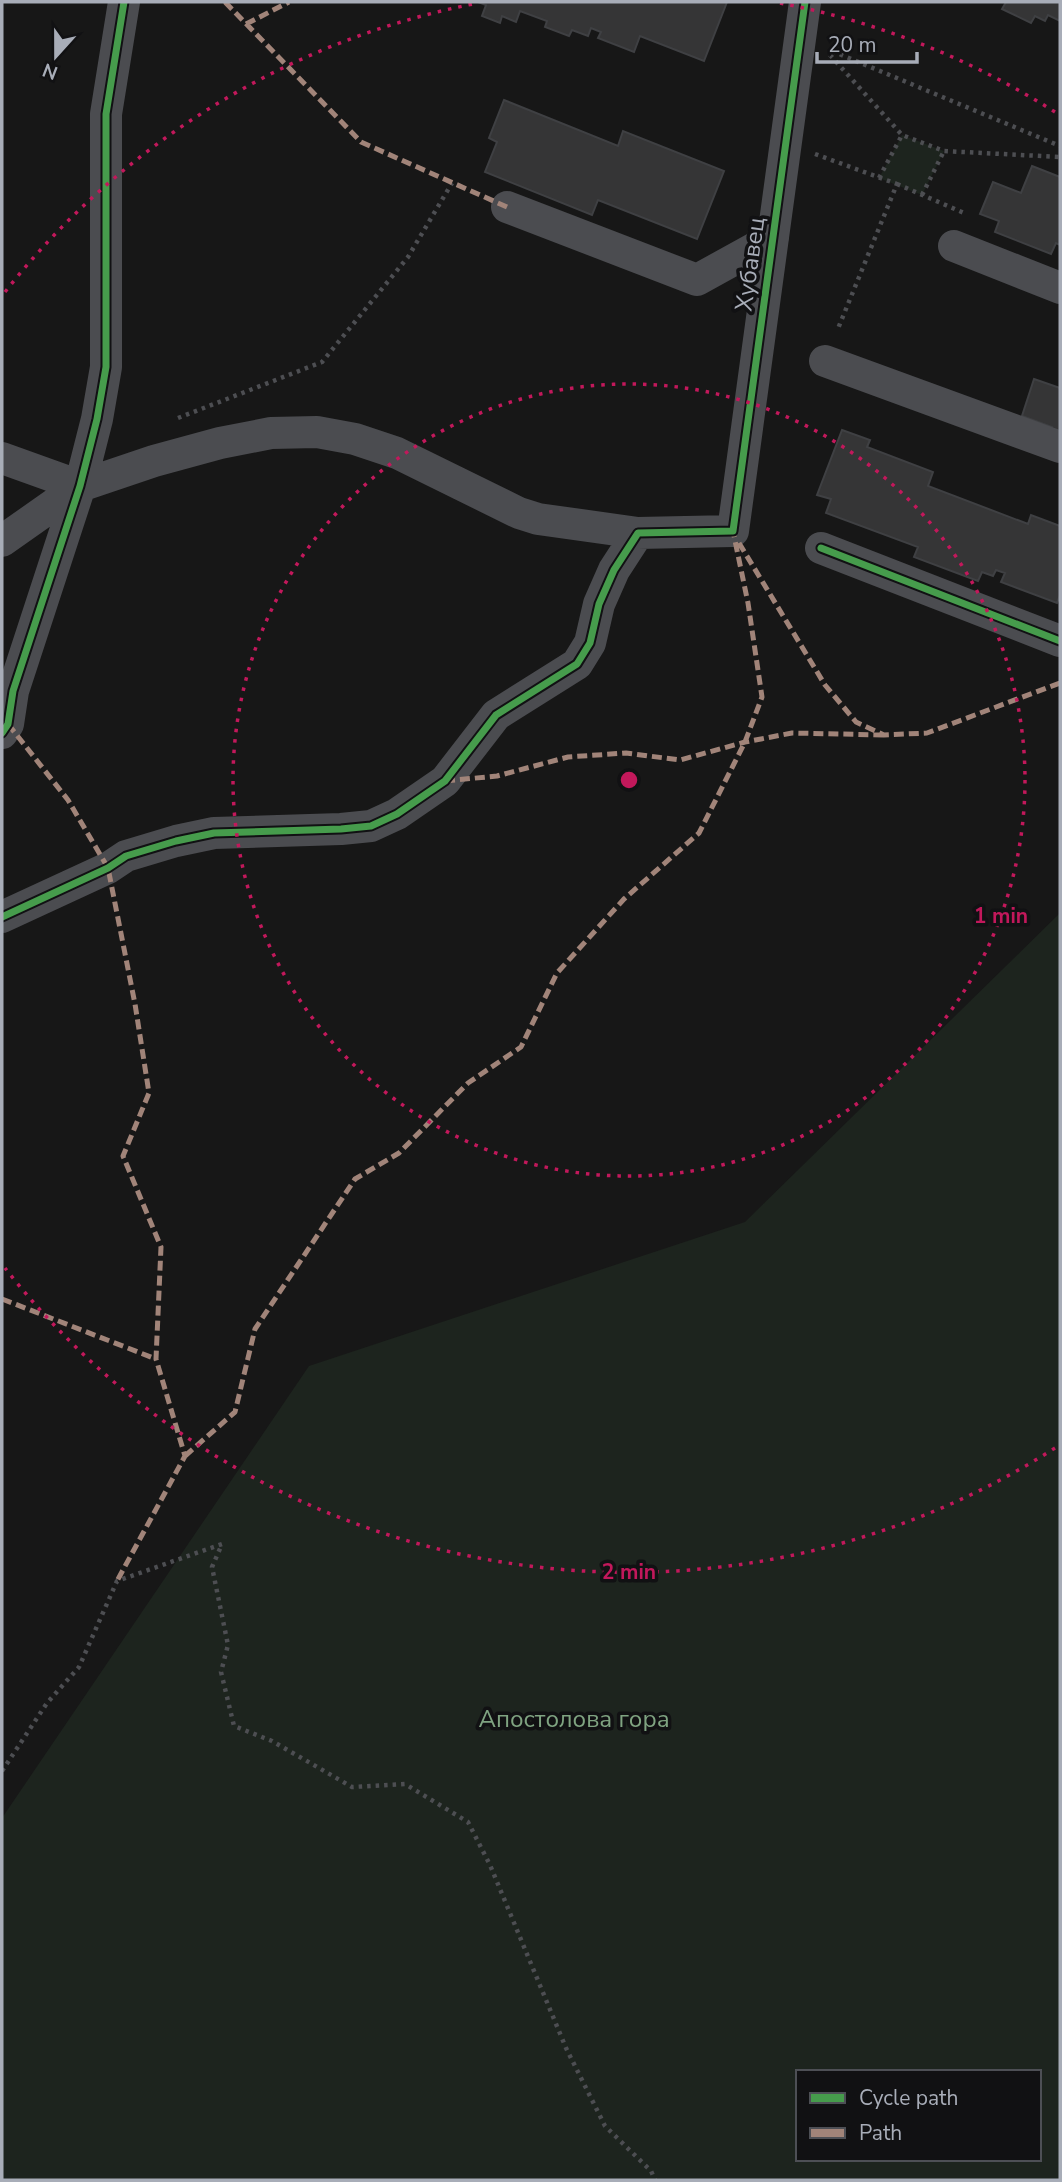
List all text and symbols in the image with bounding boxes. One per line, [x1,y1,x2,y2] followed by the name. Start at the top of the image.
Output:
[21,21,91,91] north arrow
[817,21,917,65] scale bar
[828,31,877,59] text: 20 m
[39,56,62,86] text: N
[728,215,772,313] street label: Хубавец
[617,768,641,792] centre of rings
[974,902,1028,930] text: 1 min
[602,1558,656,1586] text: 2 min
[478,1703,670,1735] park label: Апостолова гора
[796,2070,1041,2161] legend
[859,2084,958,2112] text: Cycle path
[859,2119,902,2147] text: Path

